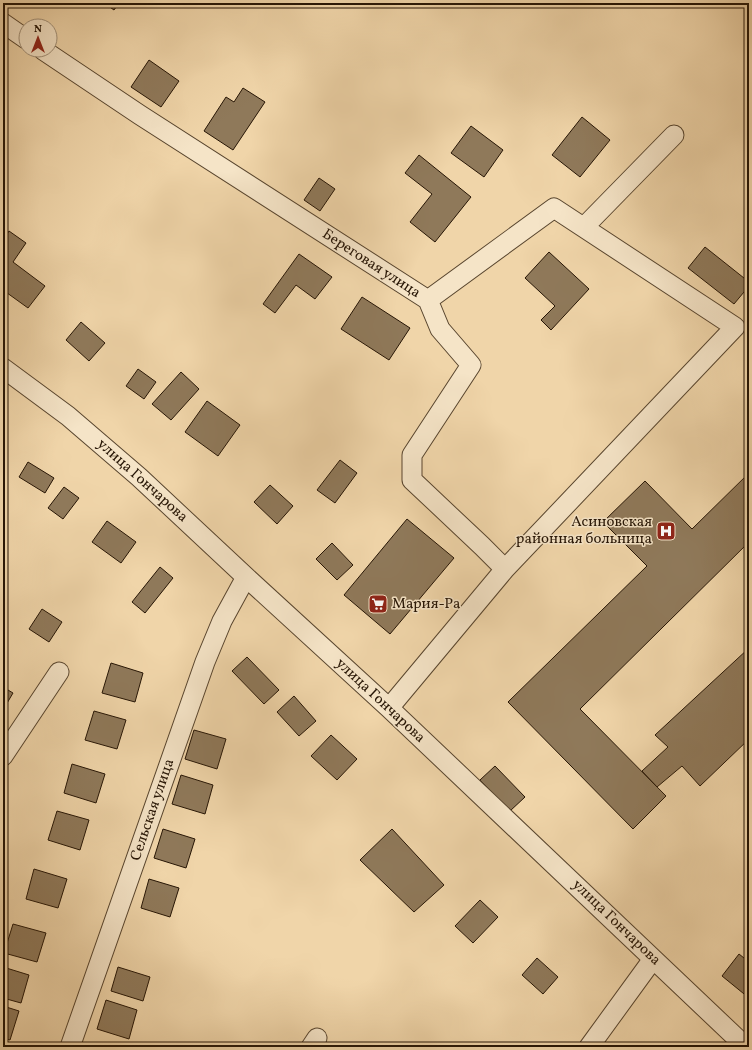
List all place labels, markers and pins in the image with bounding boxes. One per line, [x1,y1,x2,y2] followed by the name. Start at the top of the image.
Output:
[516,512,652,550] place label: Асиновская районная больница
[655,520,677,542] hospital icon: Асиновская районная больница
[367,593,389,615] supermarket icon: Мария-Ра
[392,594,461,615] place label: Мария-Ра

